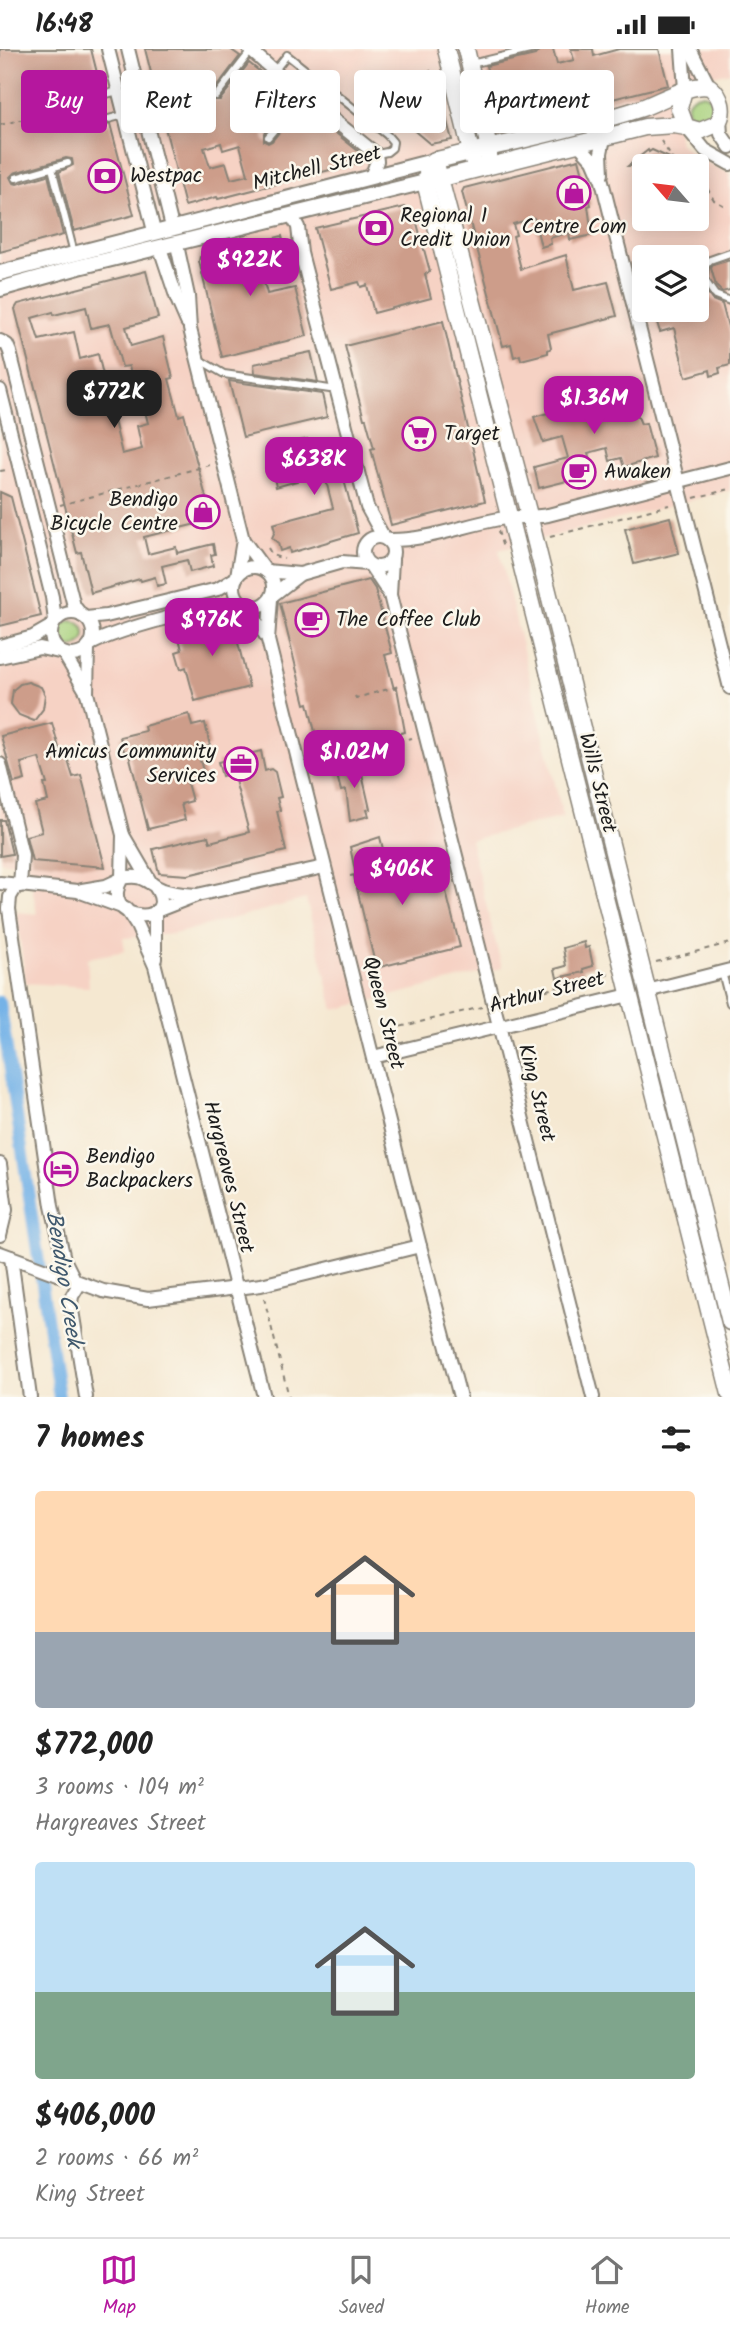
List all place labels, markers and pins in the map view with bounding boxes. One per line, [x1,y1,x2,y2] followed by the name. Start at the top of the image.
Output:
[86,157,124,195] bank icon: Westpac
[130,160,202,193] place label: Westpac
[555,174,593,212] shop icon: Centre Com
[400,200,510,257] place label: Regional 1 Credit Union
[357,209,395,247] bank icon: Regional 1 Credit Union
[522,211,626,244] place label: Centre Com
[201,239,299,298] pin: $922K
[65,371,163,430] pin: $772K
[537,377,651,436] pin: $1.36M
[400,415,438,453] supermarket icon: Target
[444,418,500,451] place label: Target
[265,437,363,497] pin: $638K
[560,453,598,491] cafe icon: Awaken
[604,456,671,489] place label: Awaken
[50,484,179,541] place label: Bendigo Bicycle Centre
[184,493,222,531] shop icon: Bendigo Bicycle Centre
[163,599,261,658] pin: $976K
[293,601,331,639] cafe icon: The Coffee Club
[336,604,480,637] place label: The Coffee Club
[297,731,411,790] pin: $1.02M
[45,736,216,793] place label: Amicus Community Services
[222,745,260,783] office icon: Amicus Community Services
[353,847,451,907] pin: $406K
[86,1141,193,1198] place label: Bendigo Backpackers
[42,1150,80,1188] hotel icon: Bendigo Backpackers

